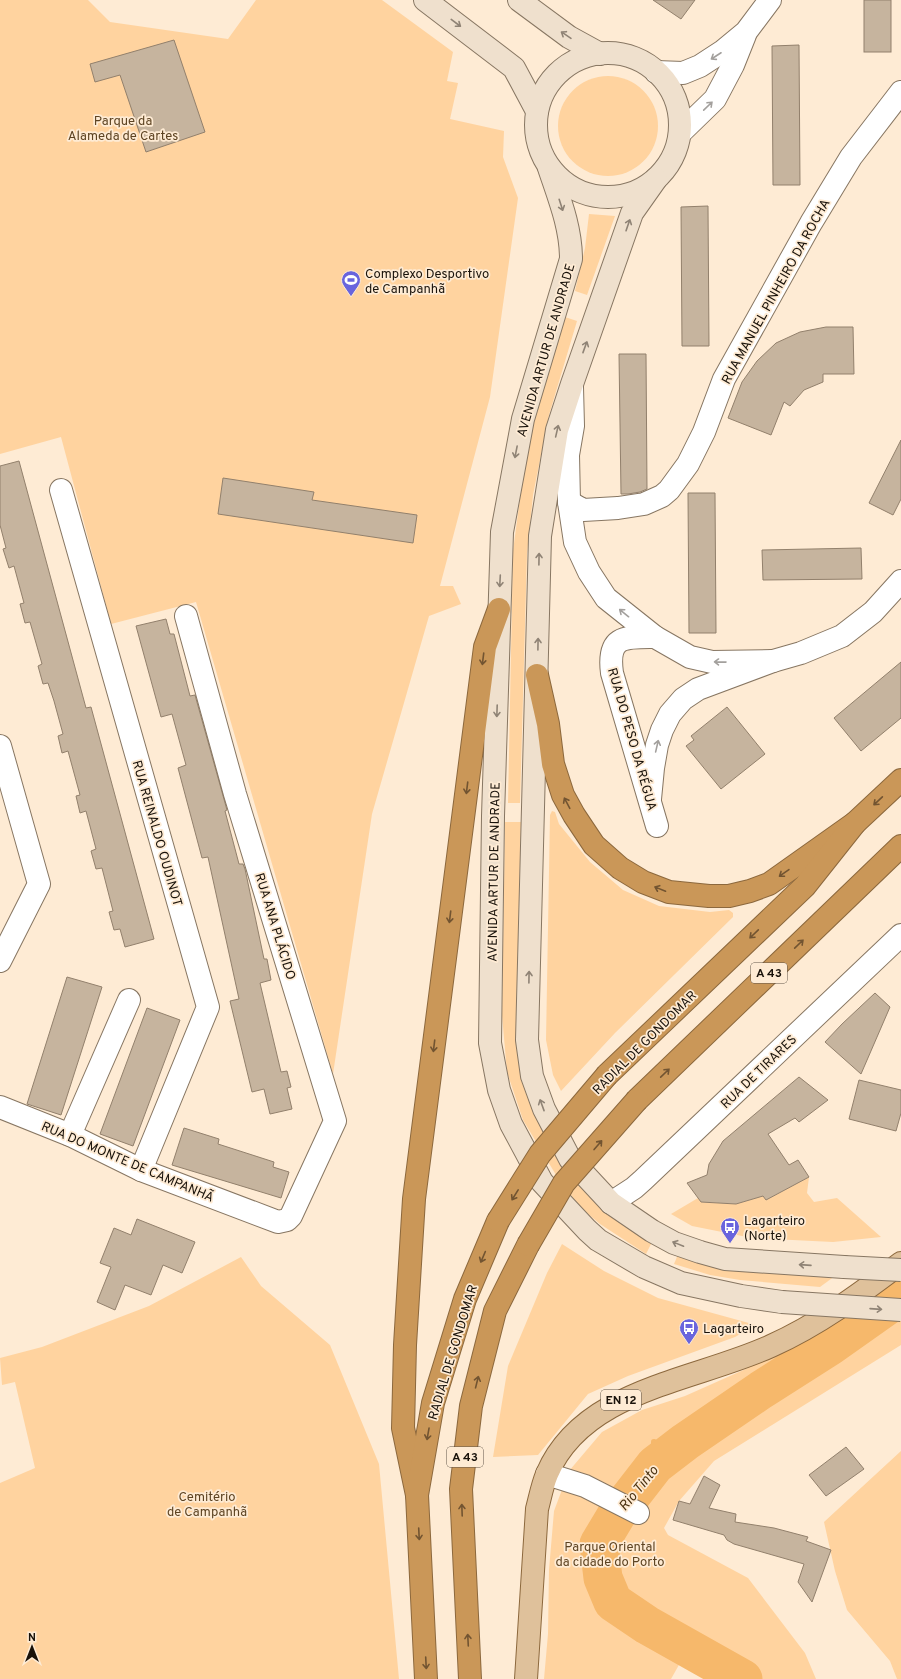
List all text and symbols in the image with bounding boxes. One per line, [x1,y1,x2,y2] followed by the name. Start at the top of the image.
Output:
[450,19,461,27] one-way arrow
[561,31,572,39] one-way arrow
[710,52,721,60] one-way arrow
[703,101,713,111] one-way arrow
[68,114,178,145] park label: Parque da Alameda de Cartes
[719,196,835,387] street label: RUA MANUEL PINHEIRO DA ROCHA
[558,199,565,212] one-way arrow
[624,219,632,231] one-way arrow
[514,262,579,439] street label: AVENIDA ARTUR DE ANDRADE
[365,267,489,298] place label: Complexo Desportivo de Campanhã
[340,269,362,297] sports icon: Complexo Desportivo de Campanhã
[581,342,589,354] one-way arrow
[554,424,562,437] one-way arrow
[512,445,520,458] one-way arrow
[536,553,543,566] one-way arrow
[497,574,504,587] one-way arrow
[619,609,629,618] one-way arrow
[534,638,542,651] one-way arrow
[479,652,487,665] one-way arrow
[714,658,727,666] one-way arrow
[603,666,661,813] street label: RUA DO PESO DA RÉGUA
[493,704,501,717] one-way arrow
[654,740,662,753] one-way arrow
[128,759,185,908] street label: RUA REINALDO OUDINOT
[463,781,471,794] one-way arrow
[485,782,505,962] street label: AVENIDA ARTUR DE ANDRADE
[563,797,570,809] one-way arrow
[873,797,883,806] one-way arrow
[779,869,790,877] one-way arrow
[250,871,300,982] street label: RUA ANA PLÁCIDO
[655,884,667,892] one-way arrow
[447,910,454,923] one-way arrow
[749,930,759,939] one-way arrow
[794,939,804,949] one-way arrow
[751,963,787,983] road number: A 43
[525,971,533,984] one-way arrow
[590,988,701,1099] street label: RADIAL DE GONDOMAR
[718,1032,801,1113] street label: RUA DE TIRARES
[430,1039,438,1052] one-way arrow
[660,1068,670,1078] one-way arrow
[538,1099,546,1111] one-way arrow
[38,1118,217,1207] street label: RUA DO MONTE DE CAMPANHÃ
[593,1140,602,1150] one-way arrow
[511,1189,519,1200] one-way arrow
[744,1214,805,1245] place label: Lagarteiro (Norte)
[719,1216,741,1244] bus stop icon: Lagarteiro (Norte)
[672,1240,684,1247] one-way arrow
[479,1251,486,1263] one-way arrow
[799,1261,812,1268] one-way arrow
[426,1283,482,1422] street label: RADIAL DE GONDOMAR
[869,1305,882,1312] one-way arrow
[678,1317,700,1345] bus stop icon: Lagarteiro
[703,1322,764,1338] place label: Lagarteiro
[474,1375,482,1388] one-way arrow
[601,1390,641,1410] road number: EN 12
[424,1427,432,1440] one-way arrow
[447,1447,483,1467] road number: A 43
[616,1462,663,1515] water label: Rio Tinto
[167,1490,247,1521] park label: Cemitério de Campanhã
[458,1504,466,1517] one-way arrow
[415,1527,423,1540] one-way arrow
[555,1540,665,1571] park label: Parque Oriental da cidade do Porto
[12,1627,52,1667] north arrow
[28,1631,36,1645] text: N
[464,1634,471,1647] one-way arrow
[422,1657,429,1670] one-way arrow

